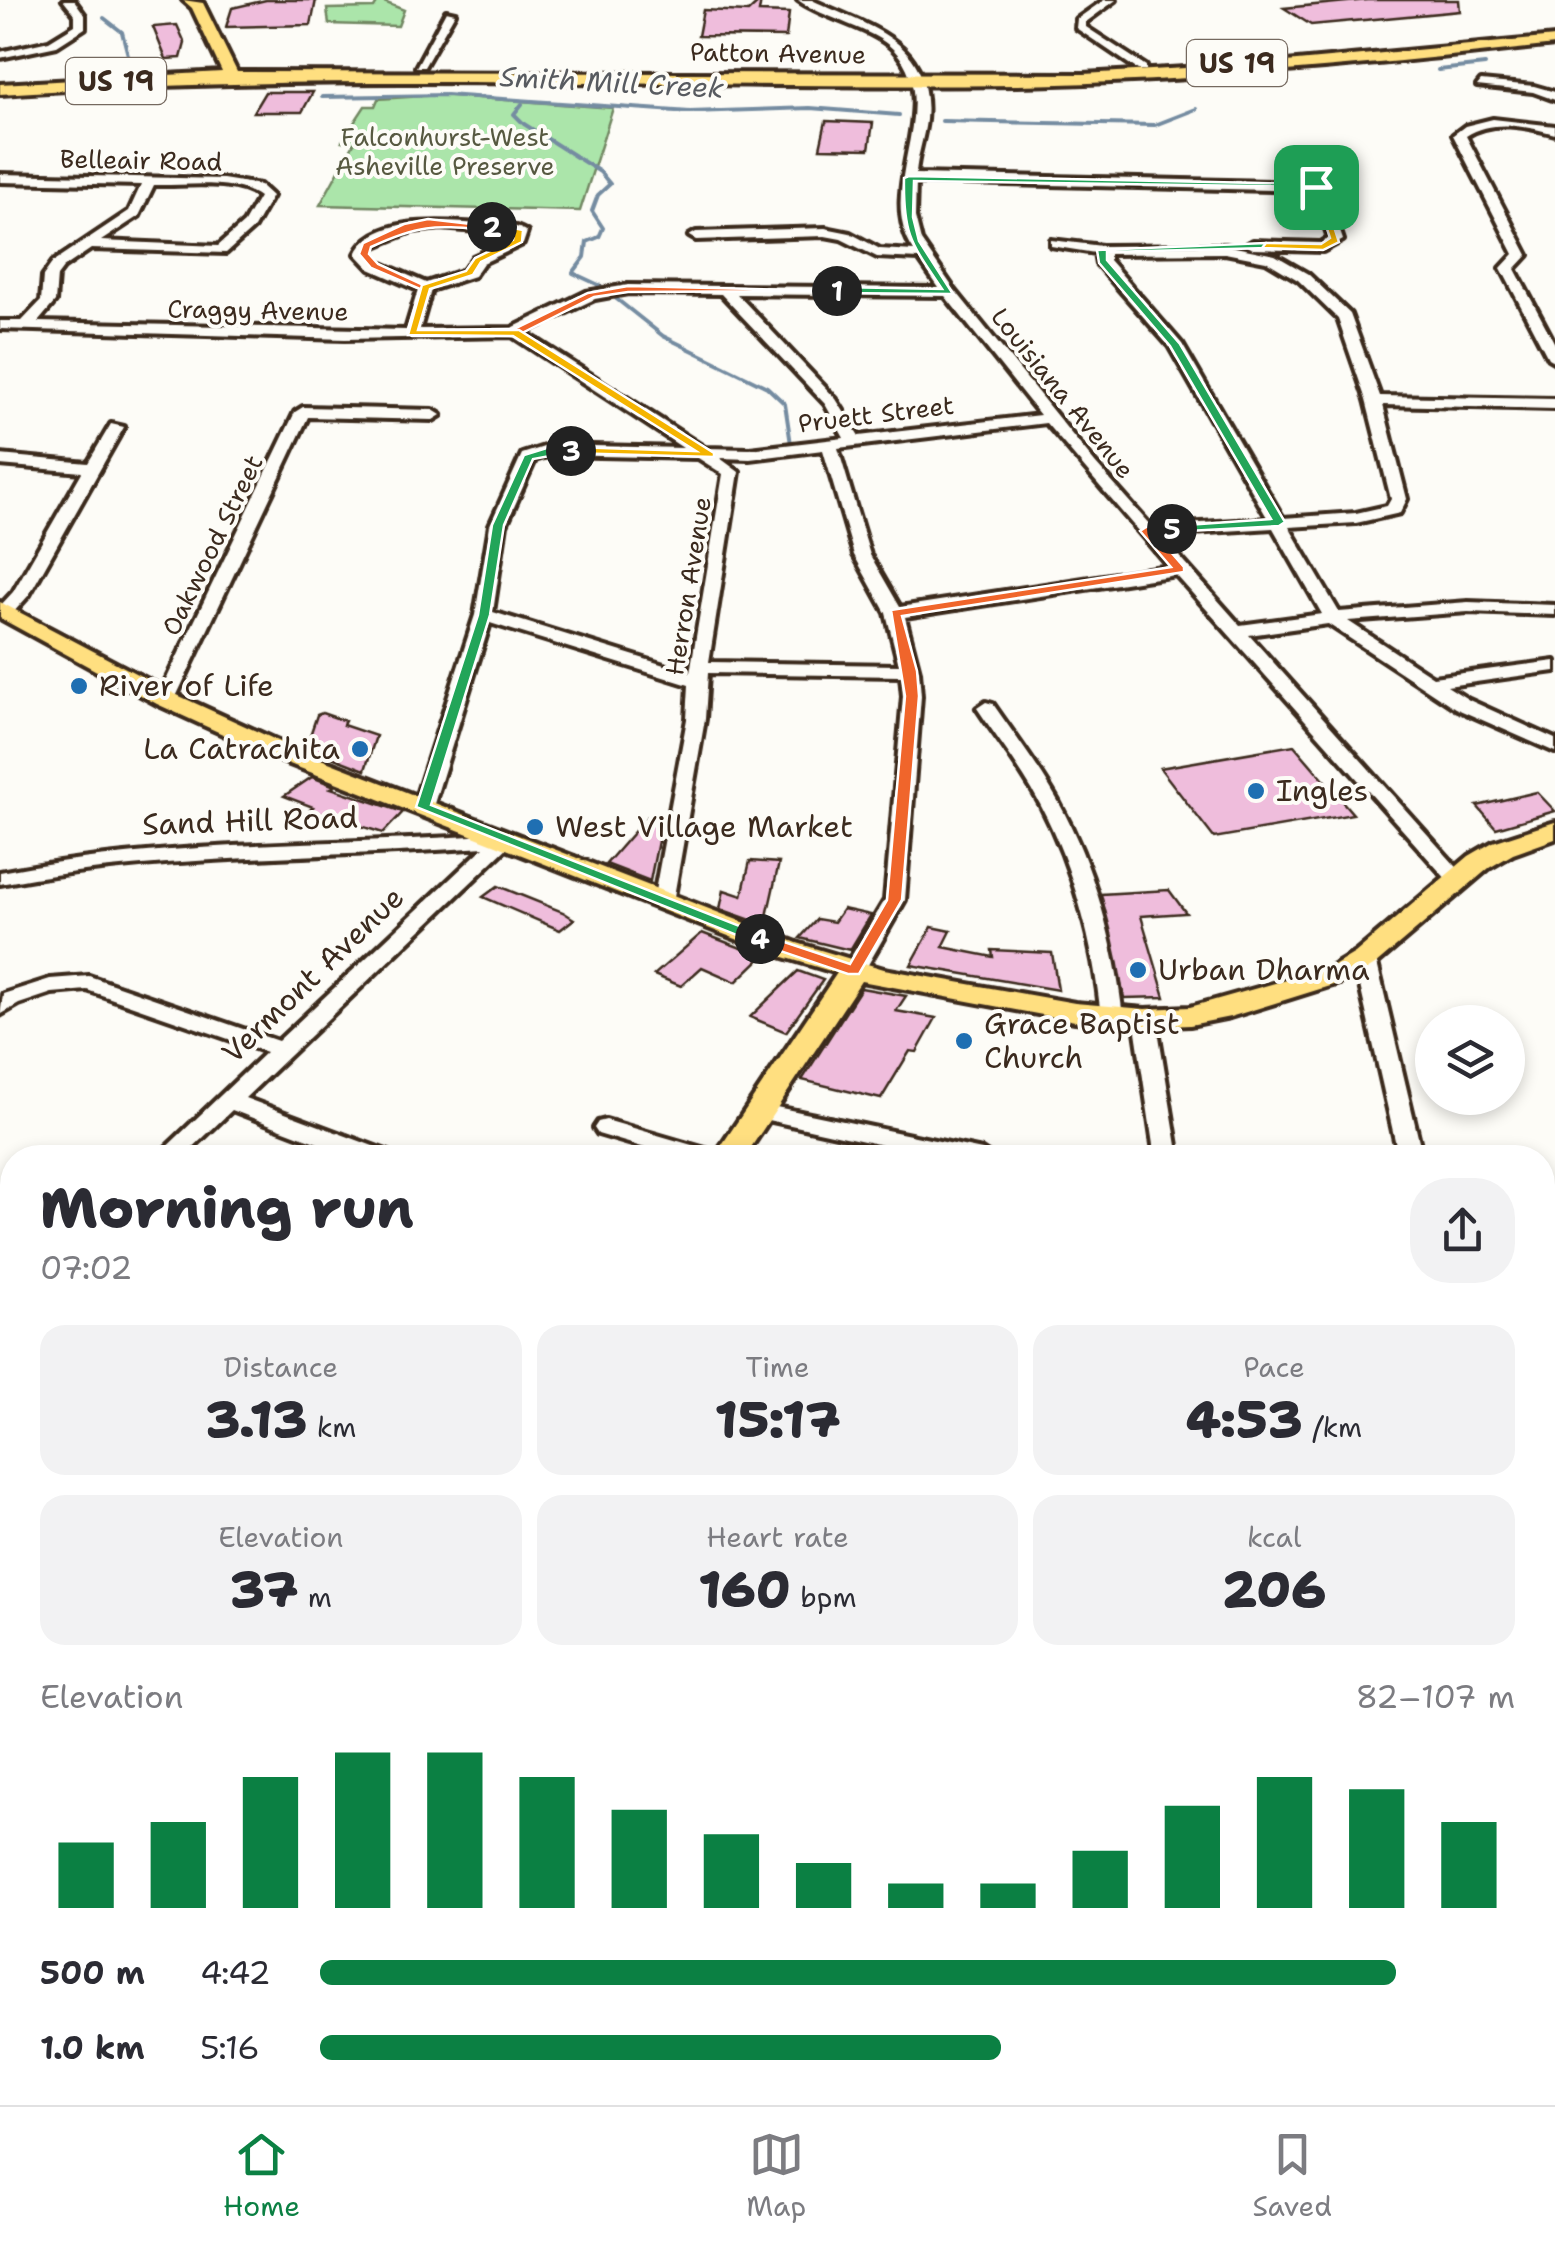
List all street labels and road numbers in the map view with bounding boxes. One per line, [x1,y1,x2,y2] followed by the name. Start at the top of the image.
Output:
[690,34,866,72] street label: Patton Avenue
[1187,40,1287,86] road number: US 19
[66,58,166,104] road number: US 19
[60,142,223,178] street label: Belleair Road
[167,291,349,329] street label: Craggy Avenue
[984,300,1142,486] street label: Louisiana Avenue
[796,388,956,440] street label: Pruett Street
[154,449,270,641] street label: Oakwood Street
[657,494,719,678] street label: Herron Avenue
[141,796,359,845] street label: Sand Hill Road
[213,877,413,1072] street label: Vermont Avenue

